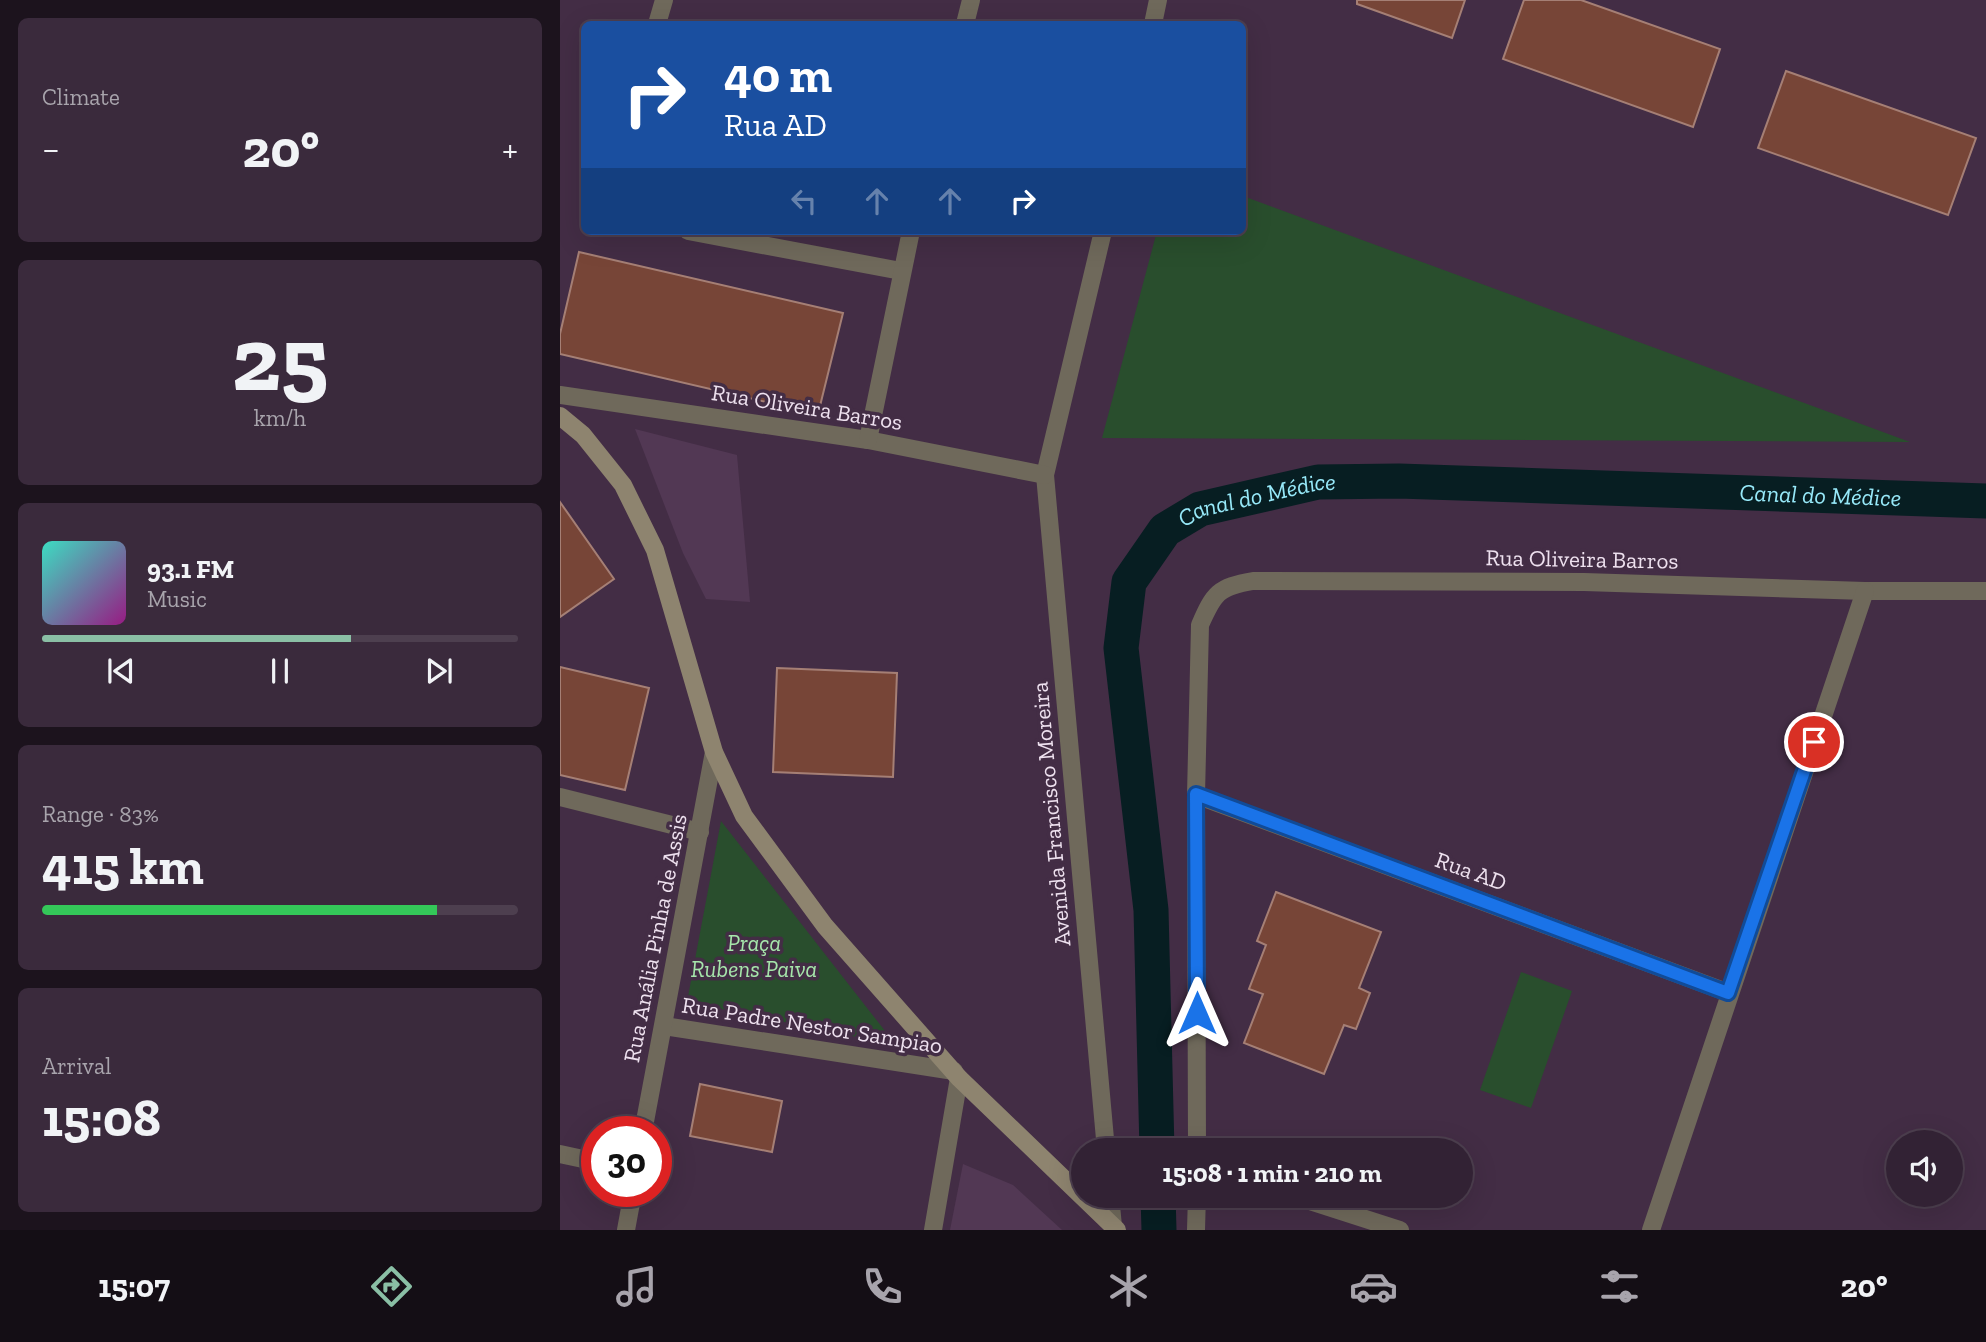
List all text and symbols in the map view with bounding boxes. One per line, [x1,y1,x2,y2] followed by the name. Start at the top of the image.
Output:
[724,46,832,105] text: 40 m
[609,49,700,140] icon: right
[42,83,120,111] text: Climate
[724,106,827,144] text: Rua AD
[243,118,319,180] text: 20°
[42,126,60,172] text: −
[502,126,518,172] text: +
[785,182,823,220] icon: left
[858,182,896,220] icon: ahead
[931,182,969,220] icon: ahead
[1004,182,1042,220] icon: right
[232,304,328,413] text: 25
[710,378,904,436] street label: Rua Oliveira Barros
[254,404,306,432] text: km/h
[1172,467,1336,533] water label: Canal do Médice
[1739,478,1902,512] water label: Canal do Médice
[1485,543,1679,575] street label: Rua Oliveira Barros
[147,553,234,585] text: 93.1 FM
[147,585,207,613] text: Music
[102,652,140,690] icon: previous
[261,652,299,690] icon: pause
[420,652,458,690] icon: next
[1025,681,1077,947] street label: Avenida Francisco Moreira
[1784,712,1844,772] pin
[1795,723,1833,761] icon: arrive
[42,800,159,828] text: Range · 83%
[617,811,693,1065] street label: Rua Anália Pinha de Assis
[42,835,204,897] text: 415 km
[1432,845,1510,897] street label: Rua AD
[691,929,817,983] park label: Praça Rubens Paiva
[1160,976,1234,1050] position arrow
[680,991,944,1059] street label: Rua Padre Nestor Sampiao
[42,1052,111,1080] text: Arrival
[42,1087,161,1149] text: 15:08
[581,1116,672,1207] speed limit sign: 30
[1886,1130,1963,1207] map controls
[1886,1130,1963,1207] button: sound
[1162,1157,1382,1189] text: 15:08 · 1 min · 210 m
[367,1262,416,1311] icon: directions
[612,1262,661,1311] icon: music
[858,1262,907,1311] icon: phone
[1104,1262,1153,1311] icon: climate
[1349,1262,1398,1311] icon: car
[1595,1262,1644,1311] icon: filters
[98,1267,170,1305] text: 15:07
[1840,1267,1888,1305] text: 20°

